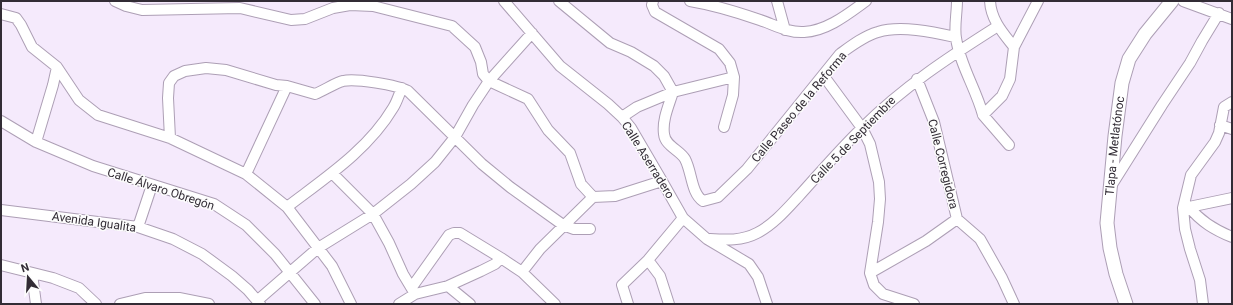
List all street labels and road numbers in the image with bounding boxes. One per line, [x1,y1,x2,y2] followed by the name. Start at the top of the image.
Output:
[749,49,849,165] street label: Calle Paseo de la Reforma
[808,93,898,187] street label: Calle 5 de Septiembre
[1103,95,1127,196] street label: Tlapa - Metlatónoc
[925,118,961,210] street label: Calle Corregidora
[619,119,677,201] street label: Calle Aserradero
[106,164,217,213] street label: Calle Álvaro Obregón
[51,209,137,235] street label: Avenida Igualita

